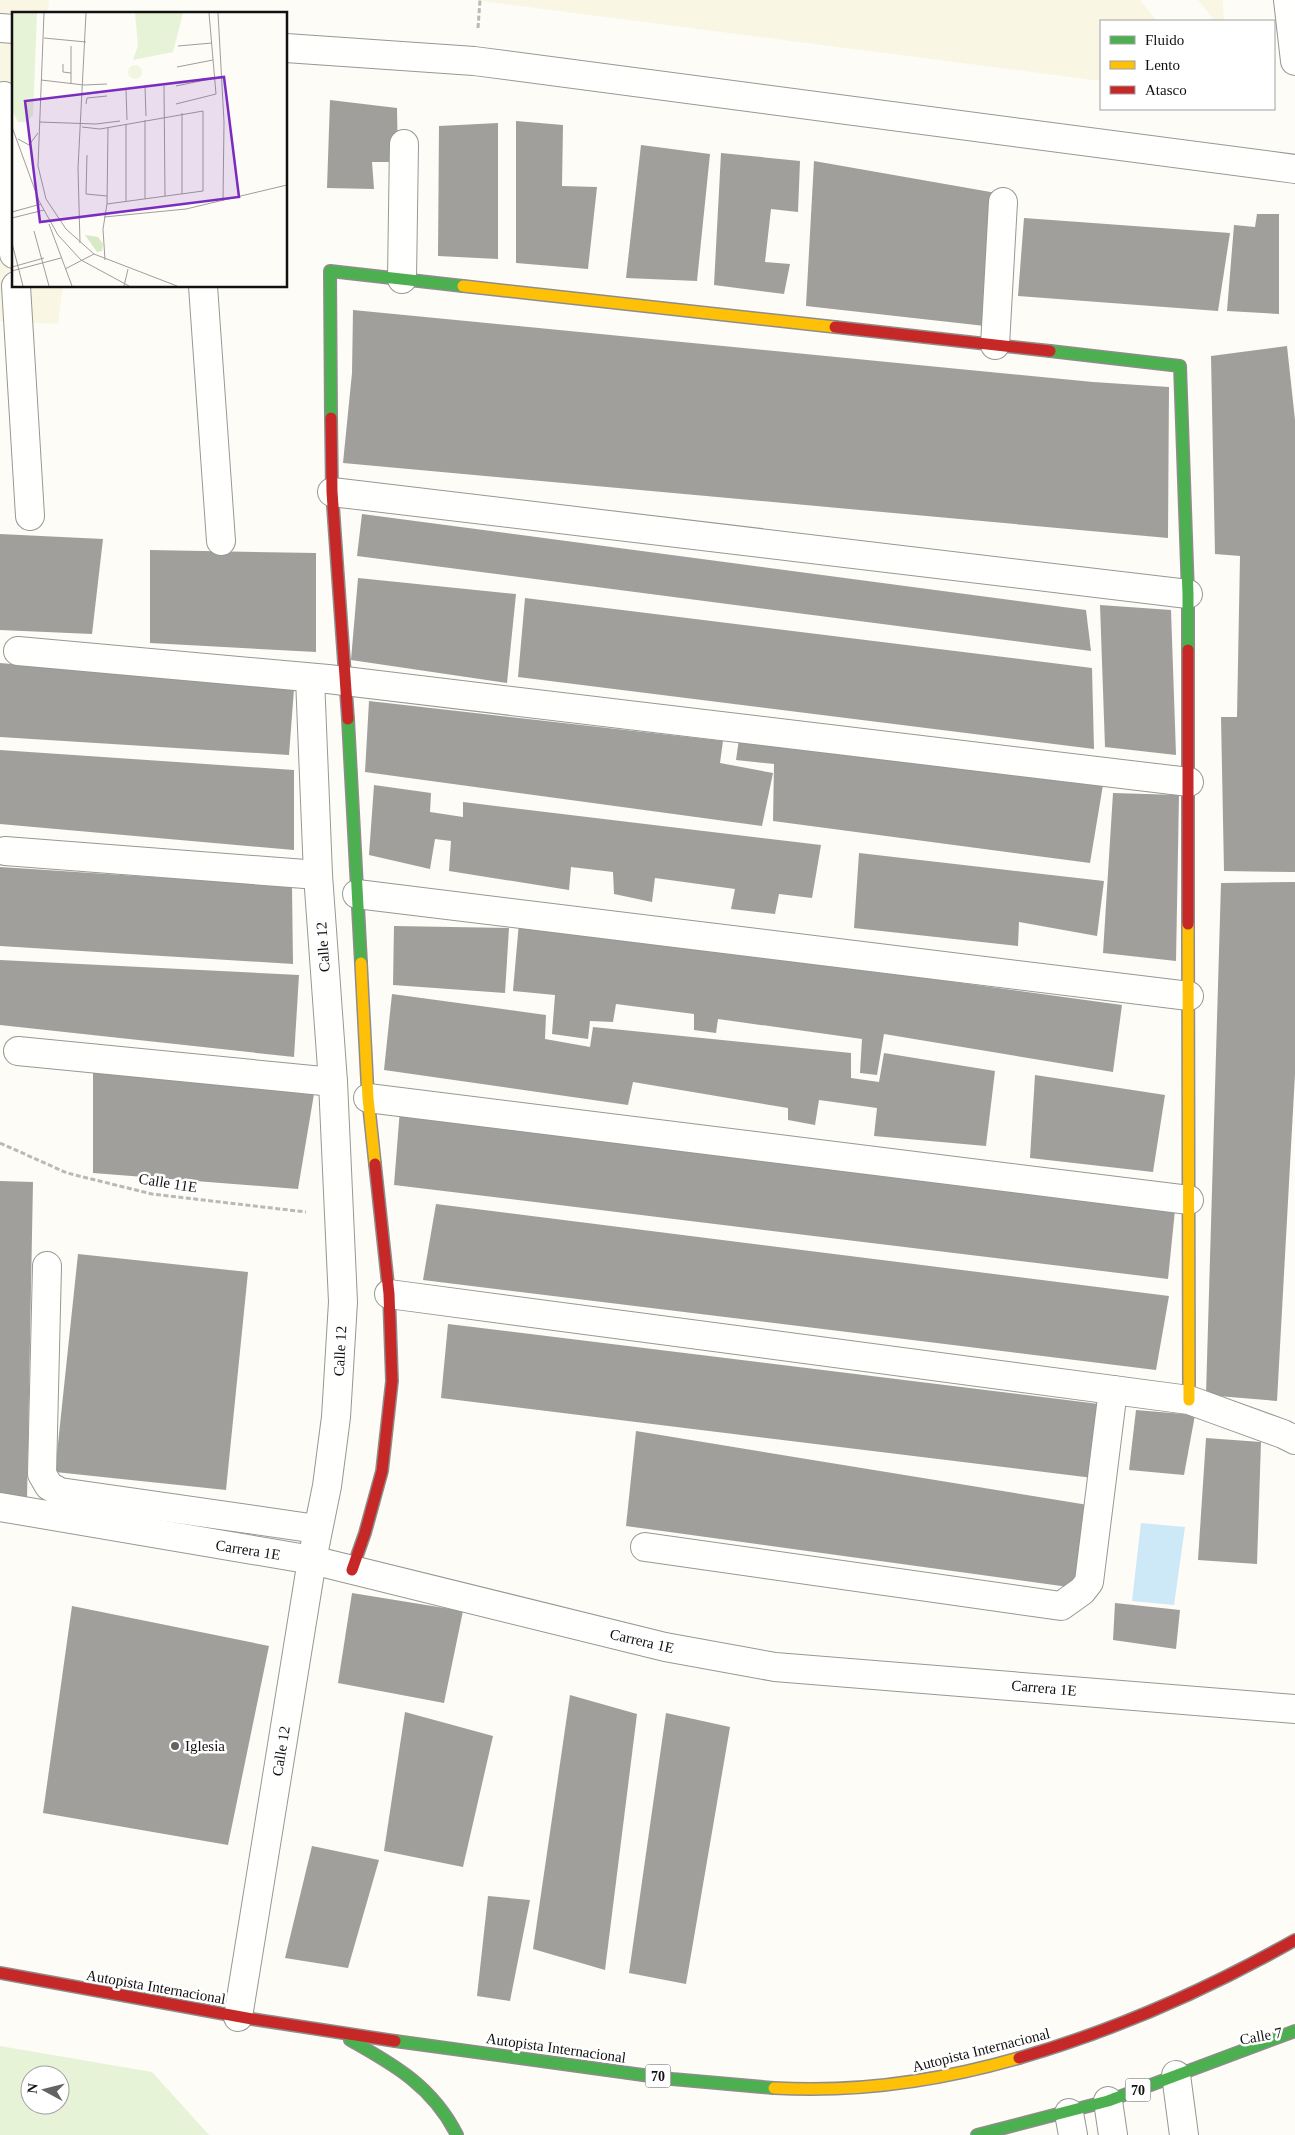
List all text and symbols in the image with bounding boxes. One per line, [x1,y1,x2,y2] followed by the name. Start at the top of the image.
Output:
[12,12,288,288] inset map
[1100,20,1275,110] legend
[1145,32,1184,48] text: Fluido
[1145,57,1180,73] text: Lento
[1145,82,1187,98] text: Atasco
[313,921,333,973] street label: Calle 12
[138,1170,198,1196] street label: Calle 11E
[331,1325,349,1377] street label: Calle 12
[214,1537,282,1563] street label: Carrera 1E
[608,1626,676,1656] street label: Carrera 1E
[1011,1677,1077,1699] street label: Carrera 1E
[269,1725,293,1777] street label: Calle 12
[185,1738,225,1754] place label: Iglesia
[169,1740,181,1752] marker: Iglesia
[85,1967,227,2007] street label: Autopista Internacional
[1238,2024,1284,2048] street label: Calle 7
[911,2025,1051,2075] street label: Autopista Internacional
[485,2030,627,2066] street label: Autopista Internacional
[646,2064,670,2088] road number: 70
[20,2065,70,2115] north arrow
[1126,2078,1150,2102] road number: 70
[25,2083,41,2094] text: N

